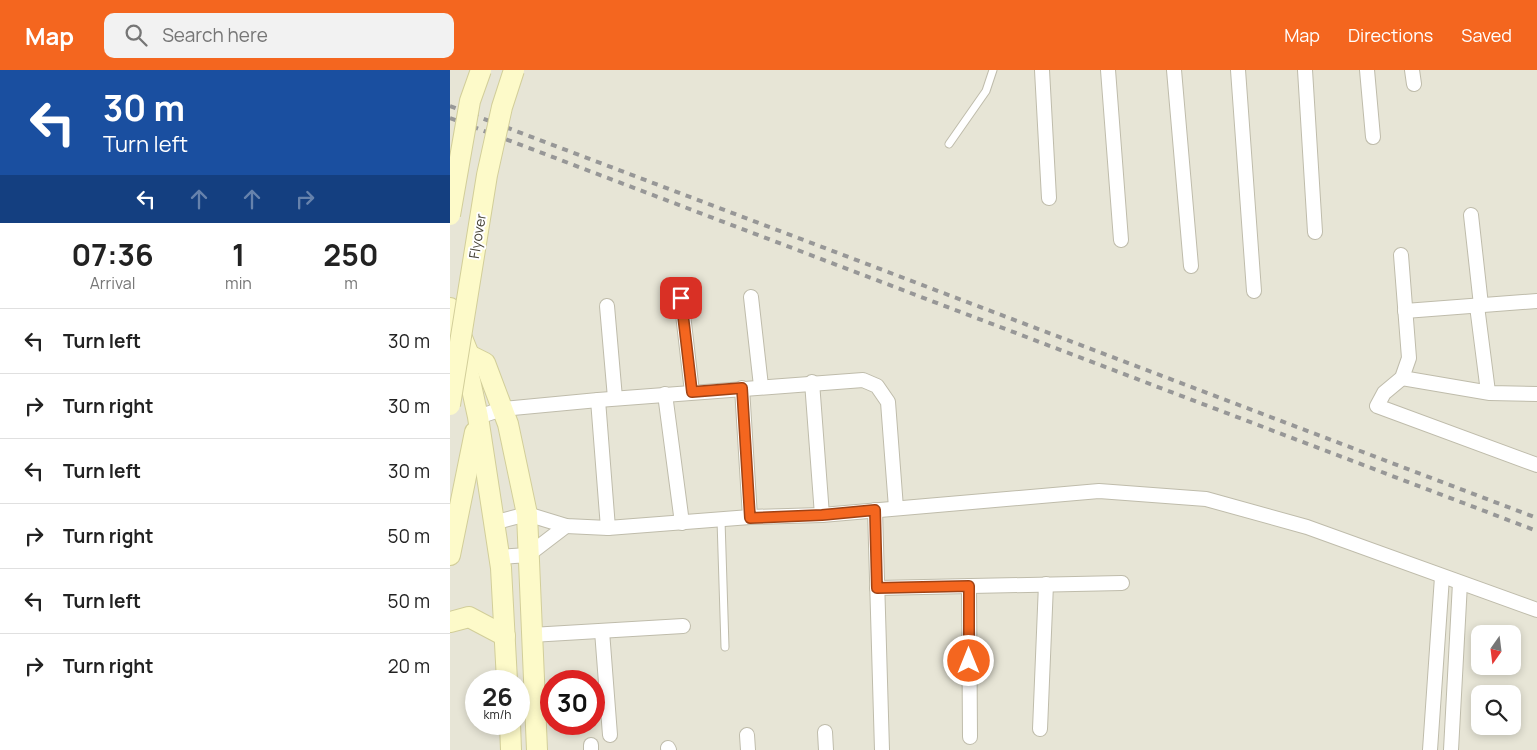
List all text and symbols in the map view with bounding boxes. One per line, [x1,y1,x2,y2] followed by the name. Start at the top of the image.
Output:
[104,13,454,58] search box
[25,19,74,52] text: Map
[122,21,150,49] icon: search
[162,22,268,48] text: Search here
[1284,23,1320,47] text: Map
[1348,23,1433,47] text: Directions
[1461,23,1512,47] text: Saved
[103,84,185,132] text: 30 m
[20,90,85,155] icon: left
[103,129,188,159] text: Turn left
[132,185,160,213] icon: left
[185,185,213,213] icon: ahead
[238,185,266,213] icon: ahead
[291,185,319,213] icon: right
[464,212,490,260] street label: Flyover
[71,234,154,275] text: 07:36
[232,234,245,275] text: 1
[323,234,379,275] text: 250
[90,272,135,294] text: Arrival
[225,272,252,294] text: min
[344,272,358,294] text: m
[660,277,702,319] pin
[667,284,695,312] icon: arrive
[20,327,48,355] icon: left
[63,328,141,354] text: Turn left
[388,328,430,354] text: 30 m
[20,392,48,420] icon: right
[63,393,153,419] text: Turn right
[388,393,430,419] text: 30 m
[20,457,48,485] icon: left
[63,458,141,484] text: Turn left
[388,458,430,484] text: 30 m
[20,522,48,550] icon: right
[63,523,153,549] text: Turn right
[388,523,430,549] text: 50 m
[20,587,48,615] icon: left
[63,588,141,614] text: Turn left
[388,588,430,614] text: 50 m
[1471,625,1521,675] north arrow
[1471,625,1521,735] map controls
[942,634,994,686] position arrow
[20,652,48,680] icon: right
[63,653,153,679] text: Turn right
[388,653,430,679] text: 20 m
[540,670,605,735] speed limit sign: 30
[482,679,513,714] text: 26
[1471,685,1521,735] button: search
[484,706,511,723] text: km/h

